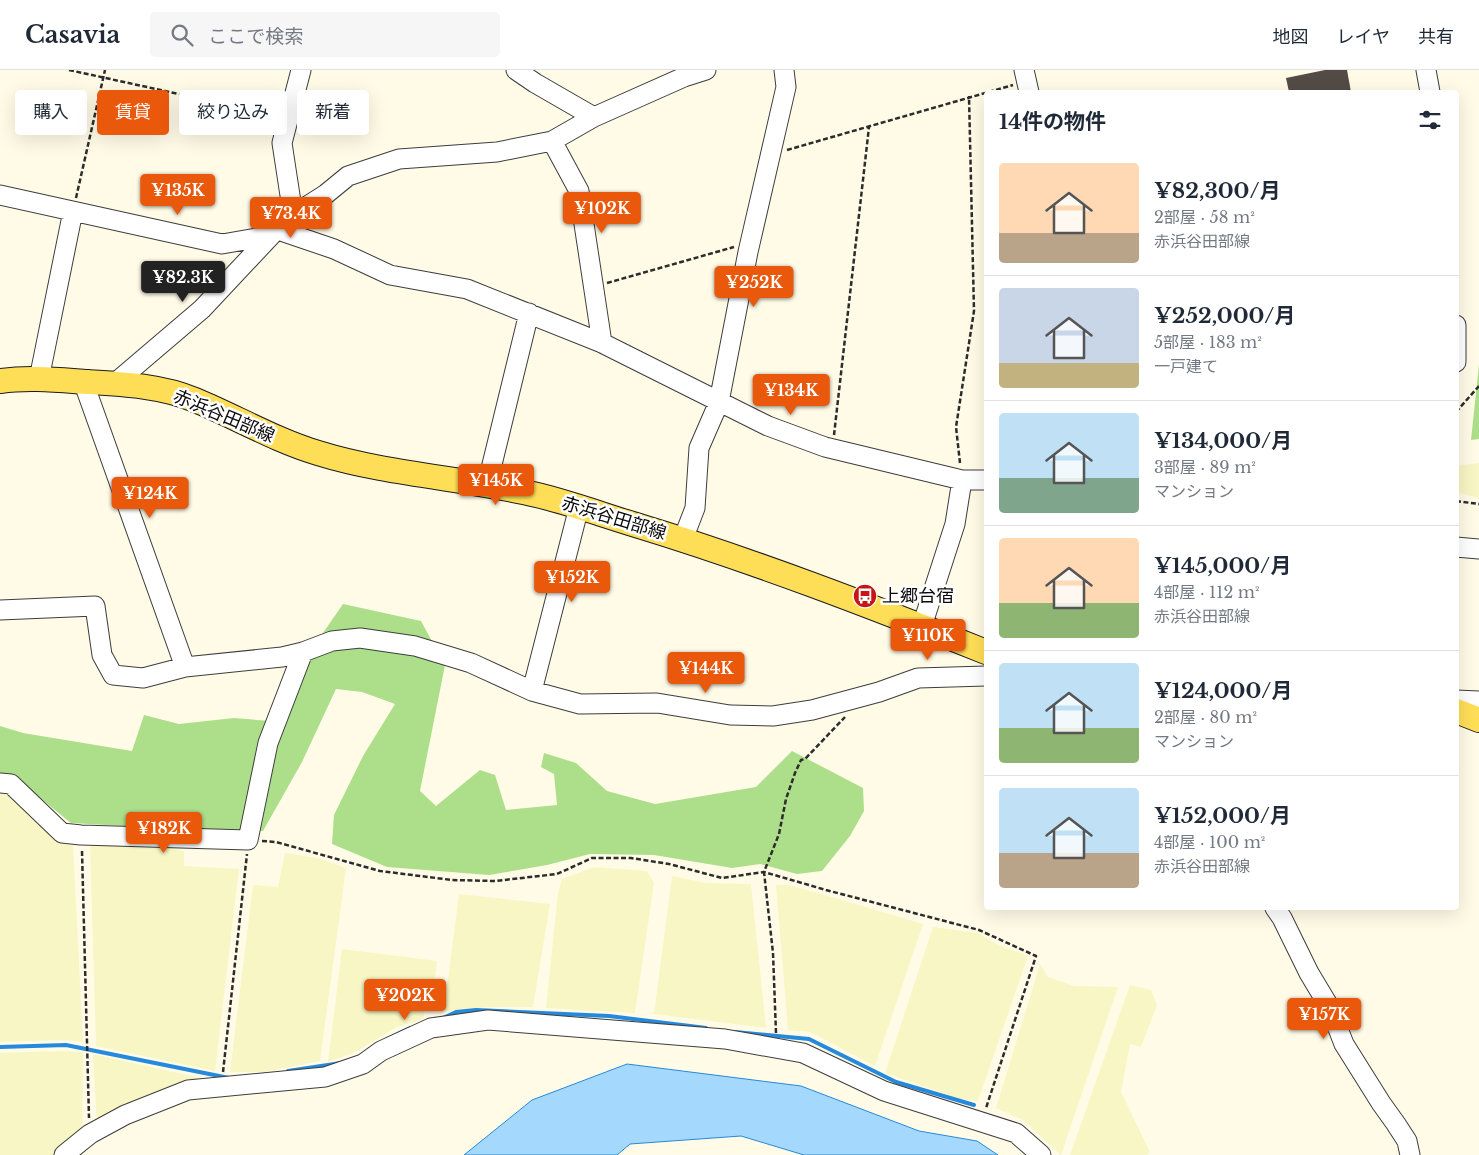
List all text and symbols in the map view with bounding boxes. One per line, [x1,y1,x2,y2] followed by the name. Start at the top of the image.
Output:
[150,12,500,57] search box
[25,20,120,49] text: Casavia
[168,21,196,49] icon: search
[208,25,303,48] text: ここで検索
[1273,26,1309,48] text: 地図
[1337,26,1390,48] text: レイヤ
[1418,26,1454,48] text: 共有
[15,90,87,135] chip: 購入
[97,90,169,135] chip: 賃貸
[179,90,287,135] chip: 絞り込み
[297,90,369,135] chip: 新着
[1416,106,1444,134] icon: filters
[999,109,1106,135] text: 14件の物件
[143,174,213,216] pin: ¥135K
[1154,178,1280,204] text: ¥82,300/月
[151,180,205,200] text: ¥135K
[1039,183,1099,243] icon: home
[567,191,637,234] pin: ¥102K
[250,196,332,239] pin: ¥73.4K
[574,198,630,218] text: ¥102K
[261,203,321,223] text: ¥73.4K
[1154,207,1255,227] text: 2部屋 · 58 m²
[1154,231,1250,251] text: 赤浜谷田部線
[142,260,224,303] pin: ¥82.3K
[719,266,789,308] pin: ¥252K
[152,267,214,287] text: ¥82.3K
[725,272,783,292] text: ¥252K
[1154,303,1295,329] text: ¥252,000/月
[1039,308,1099,368] icon: home
[1154,332,1262,352] text: 5部屋 · 183 m²
[1154,356,1218,376] text: 一戸建て
[756,374,826,416] pin: ¥134K
[764,380,818,400] text: ¥134K
[170,385,278,447] street label: 赤浜谷田部線
[1154,428,1292,454] text: ¥134,000/月
[1039,433,1099,493] icon: home
[1154,457,1256,477] text: 3部屋 · 89 m²
[461,464,531,506] pin: ¥145K
[469,470,523,490] text: ¥145K
[115,476,185,519] pin: ¥124K
[1154,481,1234,501] text: マンション
[123,483,177,503] text: ¥124K
[559,492,669,544] street label: 赤浜谷田部線
[1154,553,1291,579] text: ¥145,000/月
[1039,558,1099,618] icon: home
[537,560,607,603] pin: ¥152K
[545,567,599,587] text: ¥152K
[1154,582,1260,602] text: 4部屋 · 112 m²
[852,583,878,609] bus stop icon: 上郷台宿
[882,585,954,607] place label: 上郷台宿
[1154,606,1250,626] text: 赤浜谷田部線
[893,618,963,661] pin: ¥110K
[902,625,954,645] text: ¥110K
[671,652,741,694] pin: ¥144K
[679,658,734,678] text: ¥144K
[1154,678,1292,704] text: ¥124,000/月
[1039,683,1099,743] icon: home
[1154,707,1257,727] text: 2部屋 · 80 m²
[1154,731,1234,751] text: マンション
[1154,803,1291,829] text: ¥152,000/月
[1039,808,1099,868] icon: home
[129,812,199,854] pin: ¥182K
[137,818,191,838] text: ¥182K
[1154,832,1265,852] text: 4部屋 · 100 m²
[1154,856,1250,876] text: 赤浜谷田部線
[370,978,440,1021] pin: ¥202K
[375,985,435,1005] text: ¥202K
[1289,998,1359,1040] pin: ¥157K
[1298,1004,1350,1024] text: ¥157K

